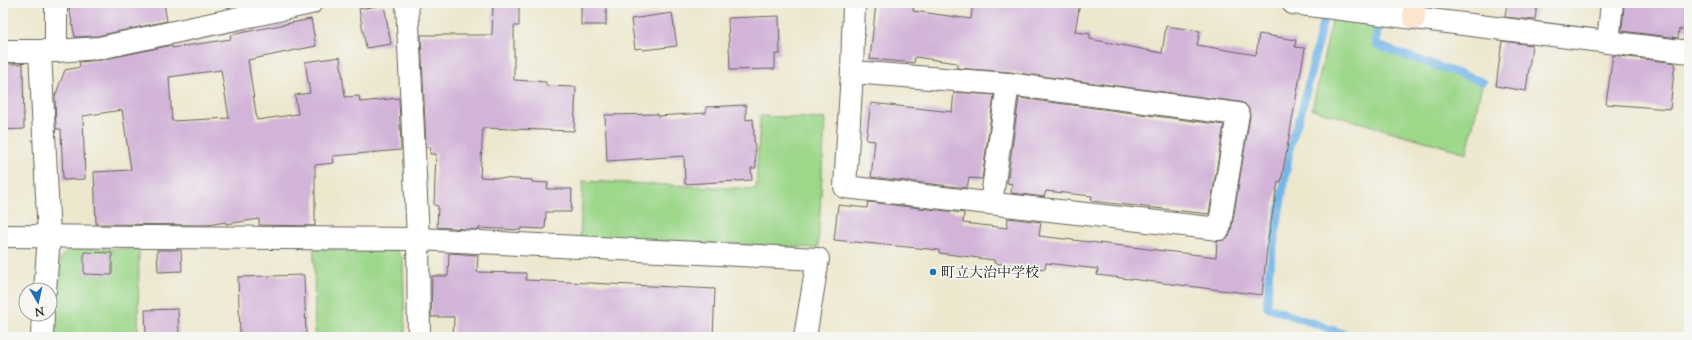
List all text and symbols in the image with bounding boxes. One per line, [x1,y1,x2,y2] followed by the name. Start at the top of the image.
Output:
[941,264,1039,284] place label: 町立大治中学校
[928,267,938,277] marker: 町立大治中学校
[18,282,58,322] north arrow
[34,302,46,320] text: N

